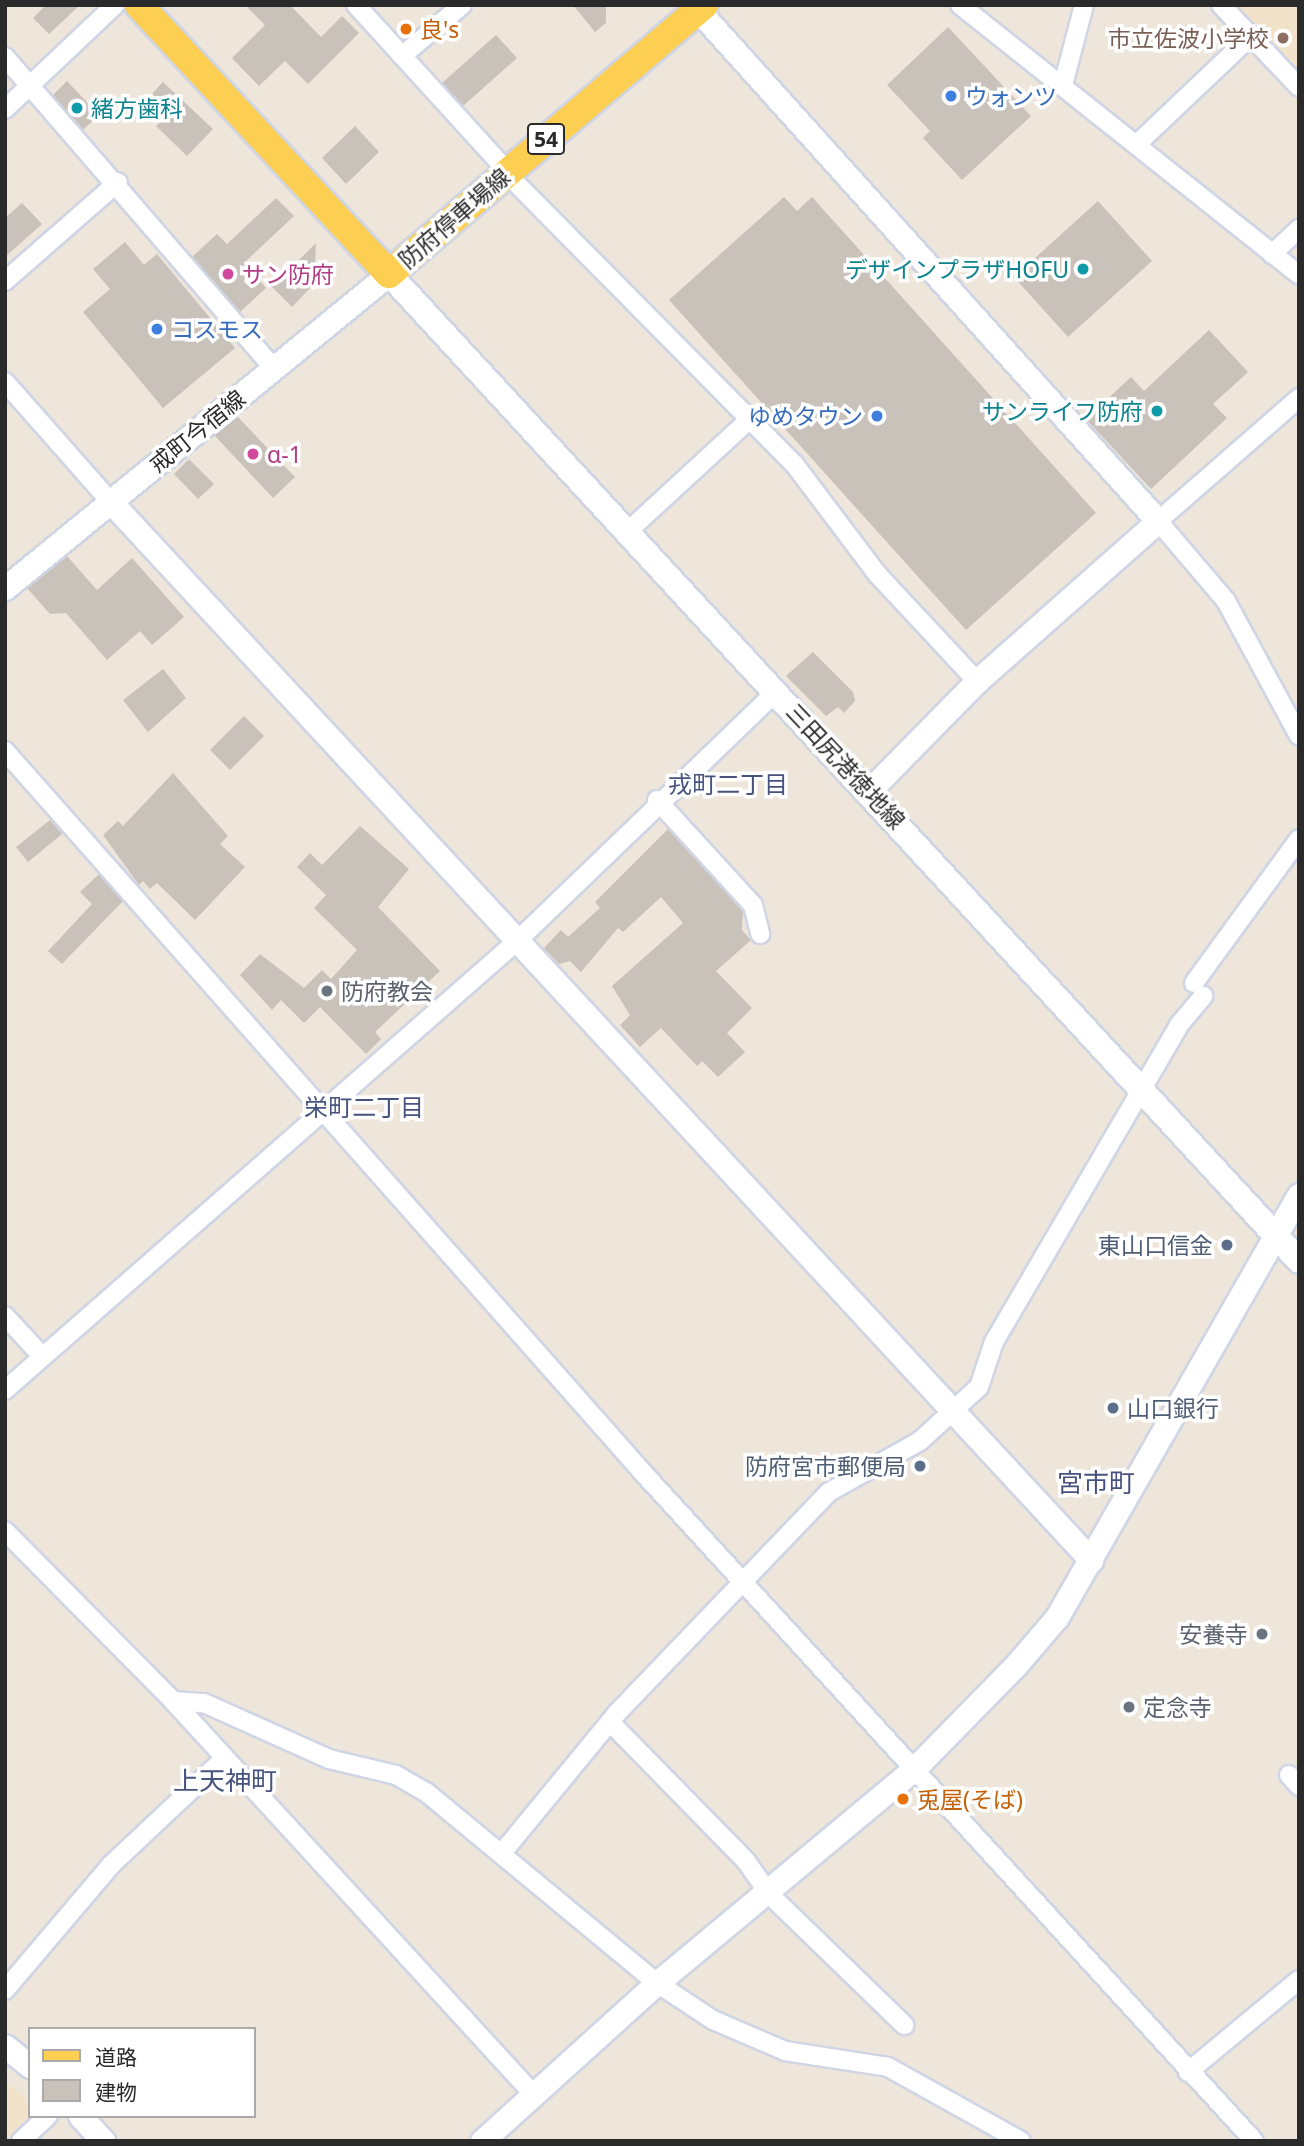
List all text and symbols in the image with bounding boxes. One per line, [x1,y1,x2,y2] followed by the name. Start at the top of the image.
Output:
[420,15,459,43] place label: 良's
[398,21,414,37] marker: 良's
[1108,24,1269,52] place label: 市立佐波小学校
[1275,30,1291,46] marker: 市立佐波小学校
[965,82,1057,110] place label: ウォンツ
[943,88,959,104] marker: ウォンツ
[91,94,183,122] place label: 緒方歯科
[69,100,85,116] marker: 緒方歯科
[527,122,565,156] road number: 54
[393,162,515,274] street label: 防府停車場線
[844,255,1069,283] place label: デザインプラザHOFU
[242,260,334,288] place label: サン防府
[1075,261,1091,277] marker: デザインプラザHOFU
[220,266,236,282] marker: サン防府
[171,315,263,343] place label: コスモス
[149,321,165,337] marker: コスモス
[144,384,250,478] street label: 戒町今宿線
[982,397,1143,425] place label: サンライフ防府
[748,402,863,430] place label: ゆめタウン
[1149,403,1165,419] marker: サンライフ防府
[869,408,885,424] marker: ゆめタウン
[267,440,302,468] place label: α-1
[245,446,261,462] marker: α-1
[781,698,911,834] street label: 三田尻港徳地線
[668,770,788,798] district label: 戎町二丁目
[341,977,433,1005] place label: 防府教会
[319,983,335,999] marker: 防府教会
[304,1093,424,1121] district label: 栄町二丁目
[1098,1231,1213,1259] place label: 東山口信金
[1219,1237,1235,1253] marker: 東山口信金
[1127,1394,1219,1422] place label: 山口銀行
[1105,1400,1121,1416] marker: 山口銀行
[745,1452,906,1480] place label: 防府宮市郵便局
[912,1458,928,1474] marker: 防府宮市郵便局
[1057,1467,1135,1499] district label: 宮市町
[1179,1620,1248,1648] place label: 安養寺
[1254,1626,1270,1642] marker: 安養寺
[1143,1693,1212,1721] place label: 定念寺
[1121,1699,1137,1715] marker: 定念寺
[173,1765,277,1797] district label: 上天神町
[917,1785,1023,1813] place label: 兎屋(そば)
[895,1791,911,1807] marker: 兎屋(そば)
[28,2027,256,2118] legend
[95,2043,137,2071] text: 道路
[95,2078,137,2106] text: 建物

